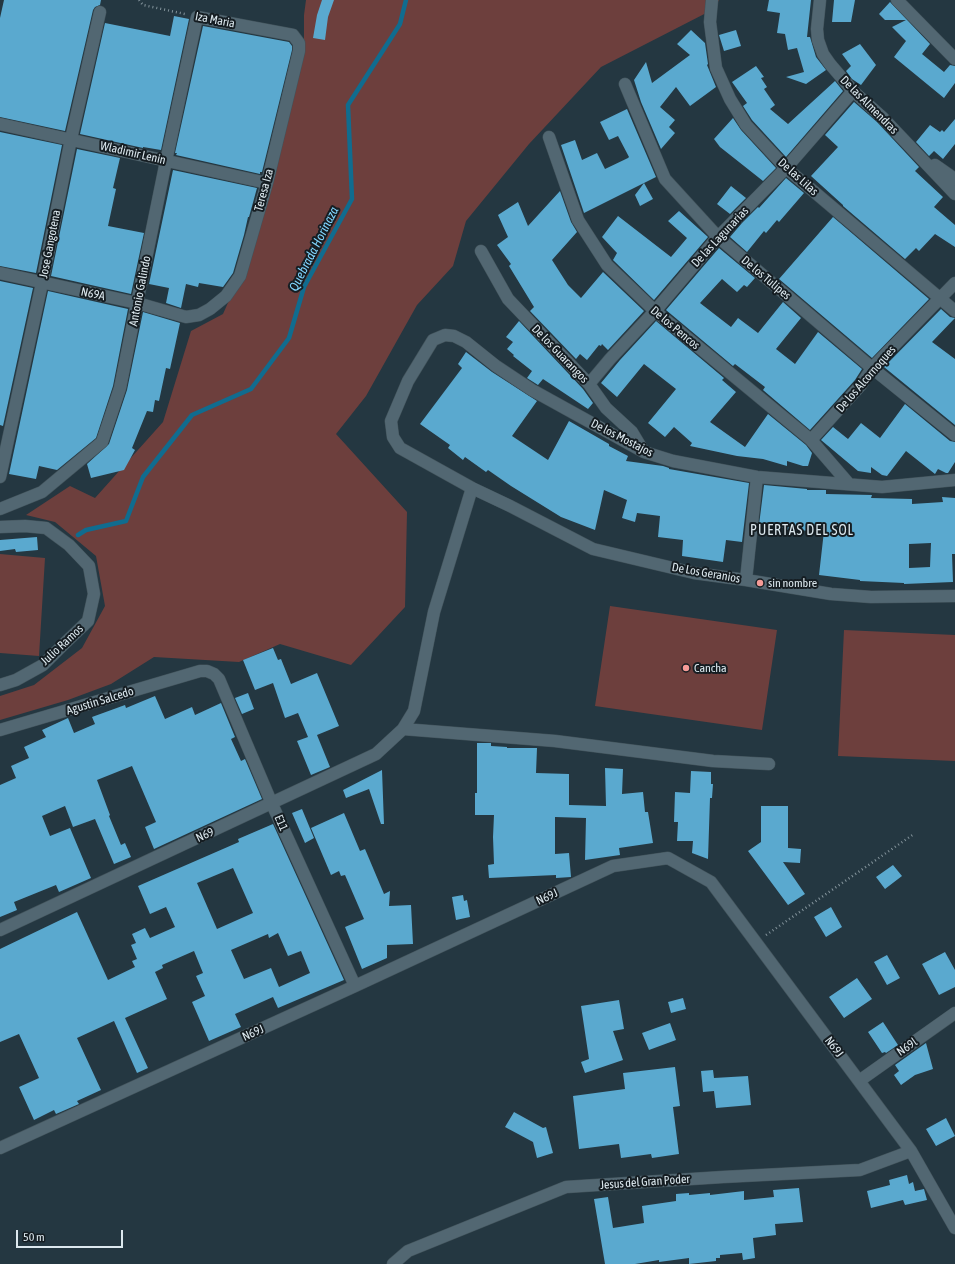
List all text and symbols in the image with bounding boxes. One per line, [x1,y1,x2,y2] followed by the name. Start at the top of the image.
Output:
[194,9,236,31] street label: Iza Maria
[837,73,901,137] street label: De las Almendras
[99,138,167,168] street label: Wladimir Lenin
[775,155,821,199] street label: De las Lilas
[251,167,277,213] street label: Teresa Iza
[286,204,342,294] water label: Quebrada Horinaza
[688,204,752,270] street label: De las Lagunarias
[36,209,64,279] street label: Jose Gangotena
[738,253,794,303] street label: De los Tulipes
[126,254,154,328] street label: Antonio Galindo
[80,284,106,304] street label: N69A
[647,303,703,353] street label: De los Pencos
[529,322,591,386] street label: De los Guarangos
[833,343,899,415] street label: De los Alcornoques
[588,416,656,460] street label: De los Mostajos
[750,523,854,539] district label: PUERTAS DEL SOL
[671,560,741,586] street label: De Los Geranios
[768,576,817,590] place label: sin nombre
[755,578,765,588] marker: sin nombre
[38,622,86,668] street label: Julio Ramos
[694,661,727,675] place label: Cancha
[681,663,691,673] marker: Cancha
[65,684,135,718] street label: Agustin Salcedo
[271,813,291,833] street label: E11
[194,825,216,845] street label: N69
[534,886,560,908] street label: N69J
[240,1022,266,1044] street label: N69J
[822,1034,846,1060] street label: N69J
[894,1035,920,1059] street label: N69l
[600,1172,690,1192] street label: Jesus del Gran Poder
[18,1222,125,1248] scale bar
[23,1230,45,1244] text: 50 m

